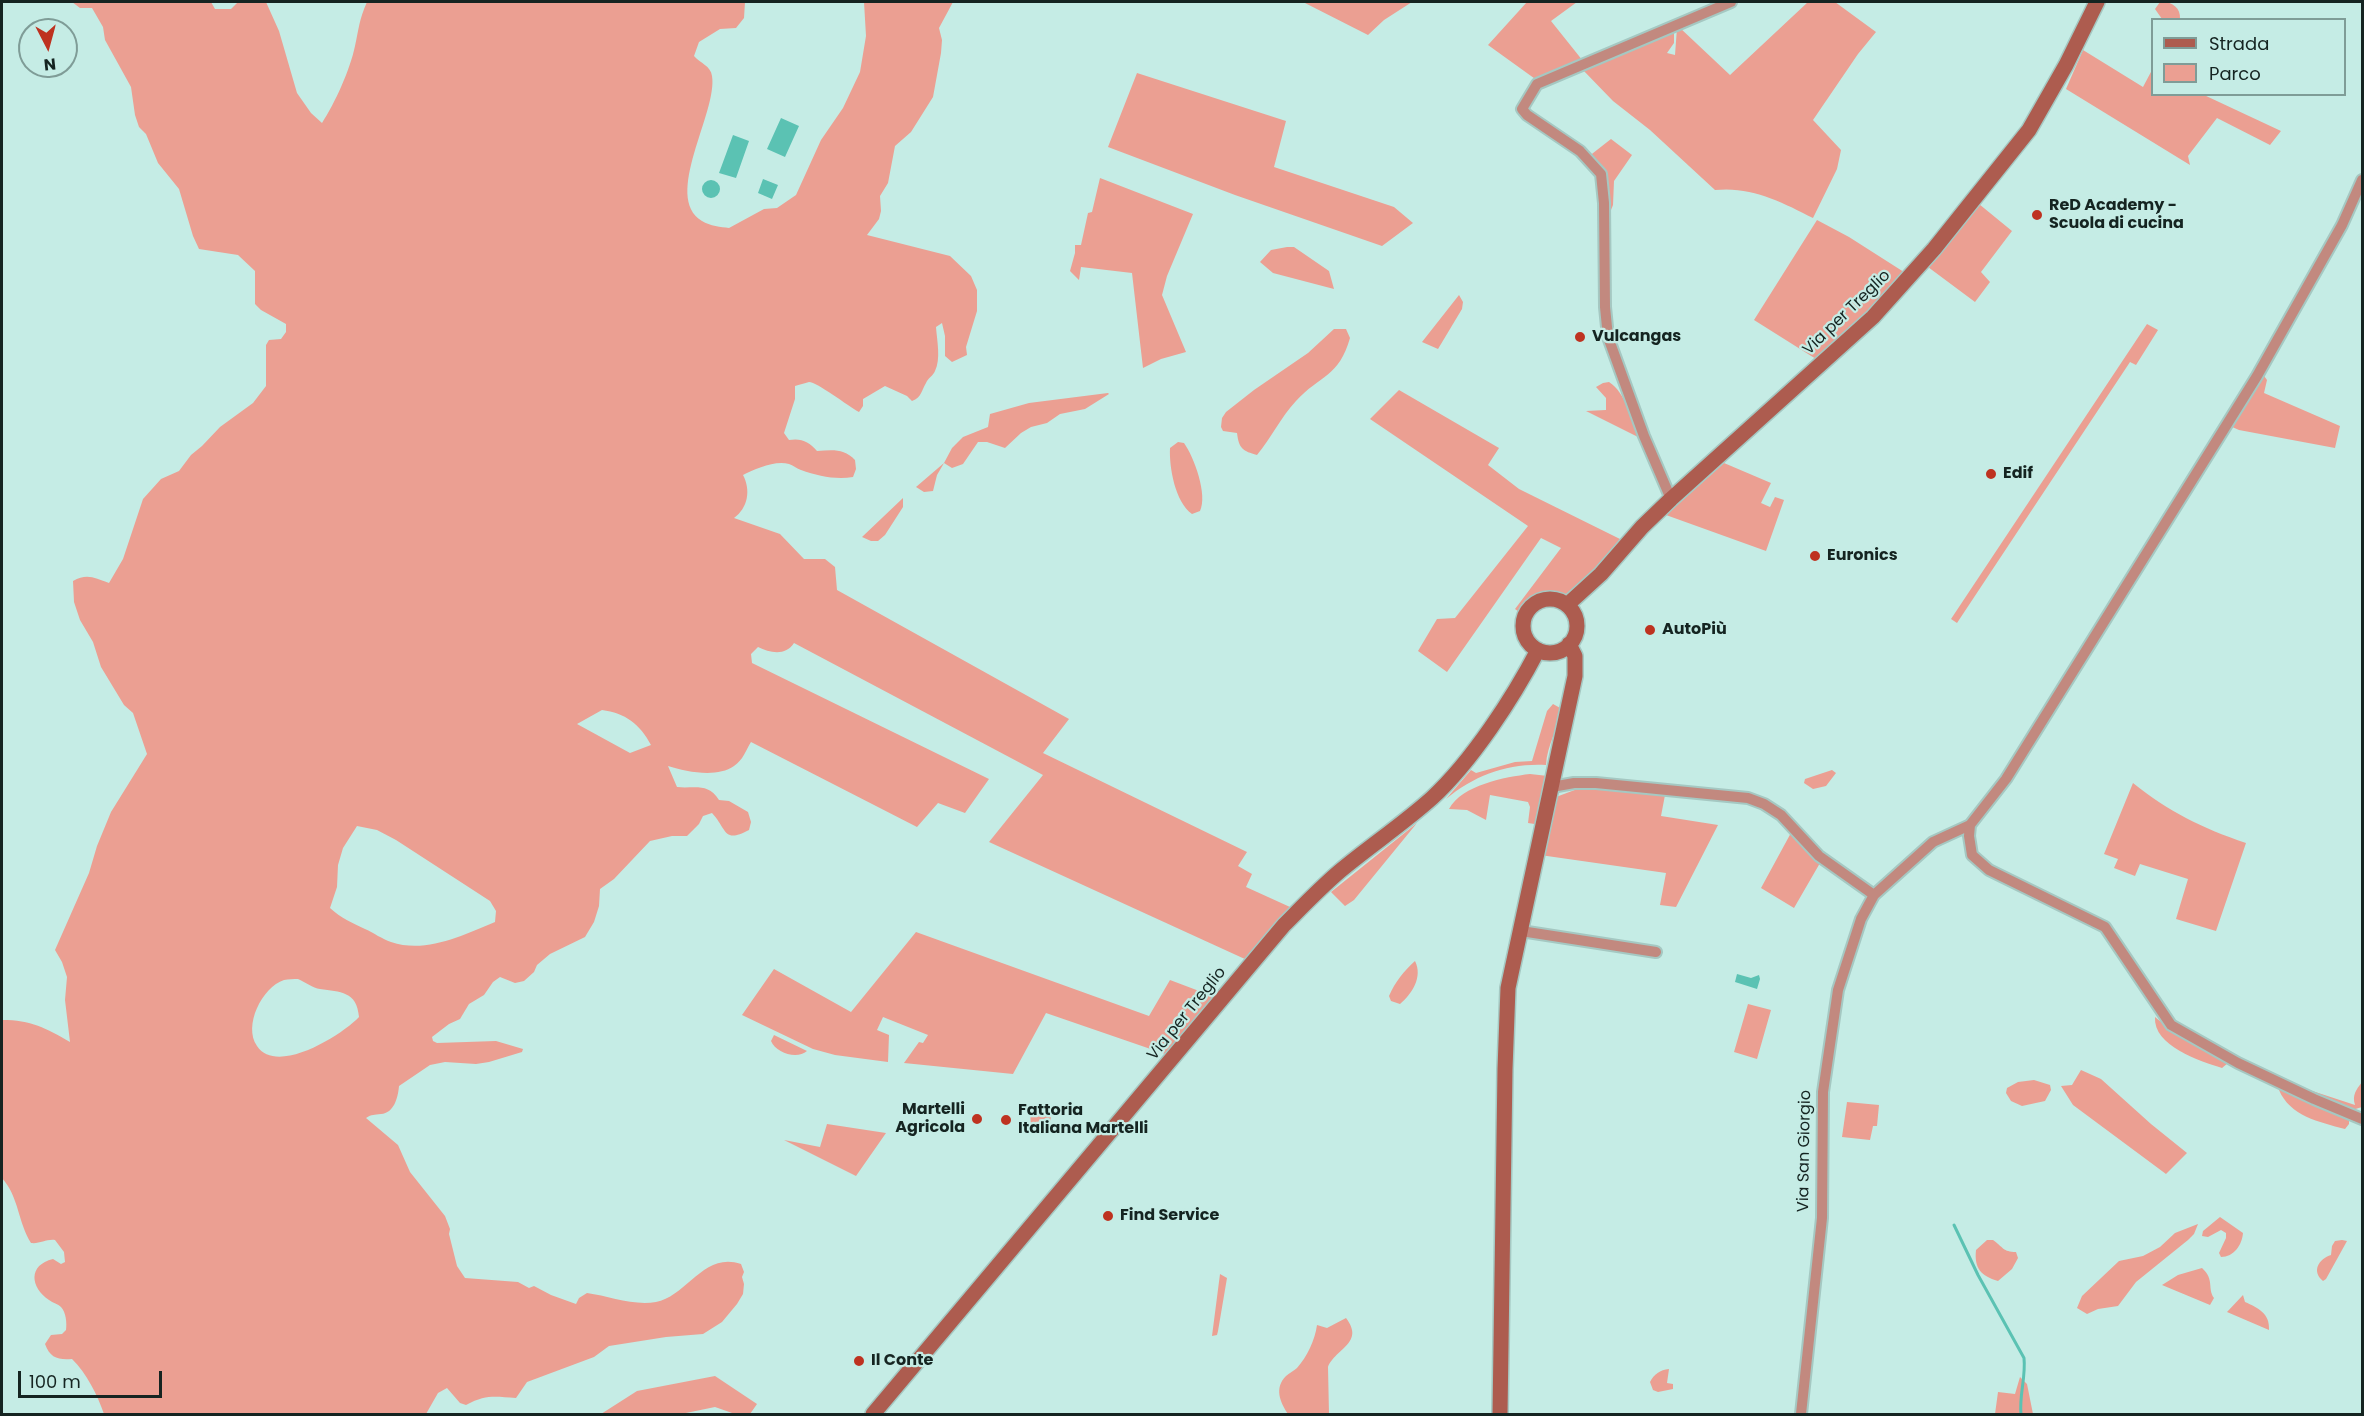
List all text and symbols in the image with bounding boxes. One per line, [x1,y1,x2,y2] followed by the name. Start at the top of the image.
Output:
[18,18,78,78] north arrow
[2151,18,2346,96] legend
[2209,31,2269,56] text: Strada
[43,52,57,76] text: N
[2209,61,2261,86] text: Parco
[2049,196,2184,234] place label: ReD Academy - Scuola di cucina
[2030,208,2044,222] marker: ReD Academy - Scuola di cucina
[1799,266,1895,360] street label: Via per Treglio
[1592,327,1681,347] place label: Vulcangas
[1573,330,1587,344] marker: Vulcangas
[2003,464,2033,484] place label: Edif
[1984,467,1998,481] marker: Edif
[1827,546,1898,566] place label: Euronics
[1808,549,1822,563] marker: Euronics
[1662,620,1727,640] place label: AutoPiù
[1643,623,1657,637] marker: AutoPiù
[1144,964,1230,1064] street label: Via per Treglio
[1794,1090,1816,1212] street label: Via San Giorgio
[895,1100,965,1138] place label: Martelli Agricola
[1018,1101,1148,1139] place label: Fattoria Italiana Martelli
[970,1112,984,1126] marker: Martelli Agricola
[999,1113,1013,1127] marker: Fattoria Italiana Martelli
[1120,1206,1219,1226] place label: Find Service
[1101,1209,1115,1223] marker: Find Service
[871,1351,933,1371] place label: Il Conte
[852,1354,866,1368] marker: Il Conte
[21,1359,165,1397] scale bar
[29,1369,81,1394] text: 100 m

